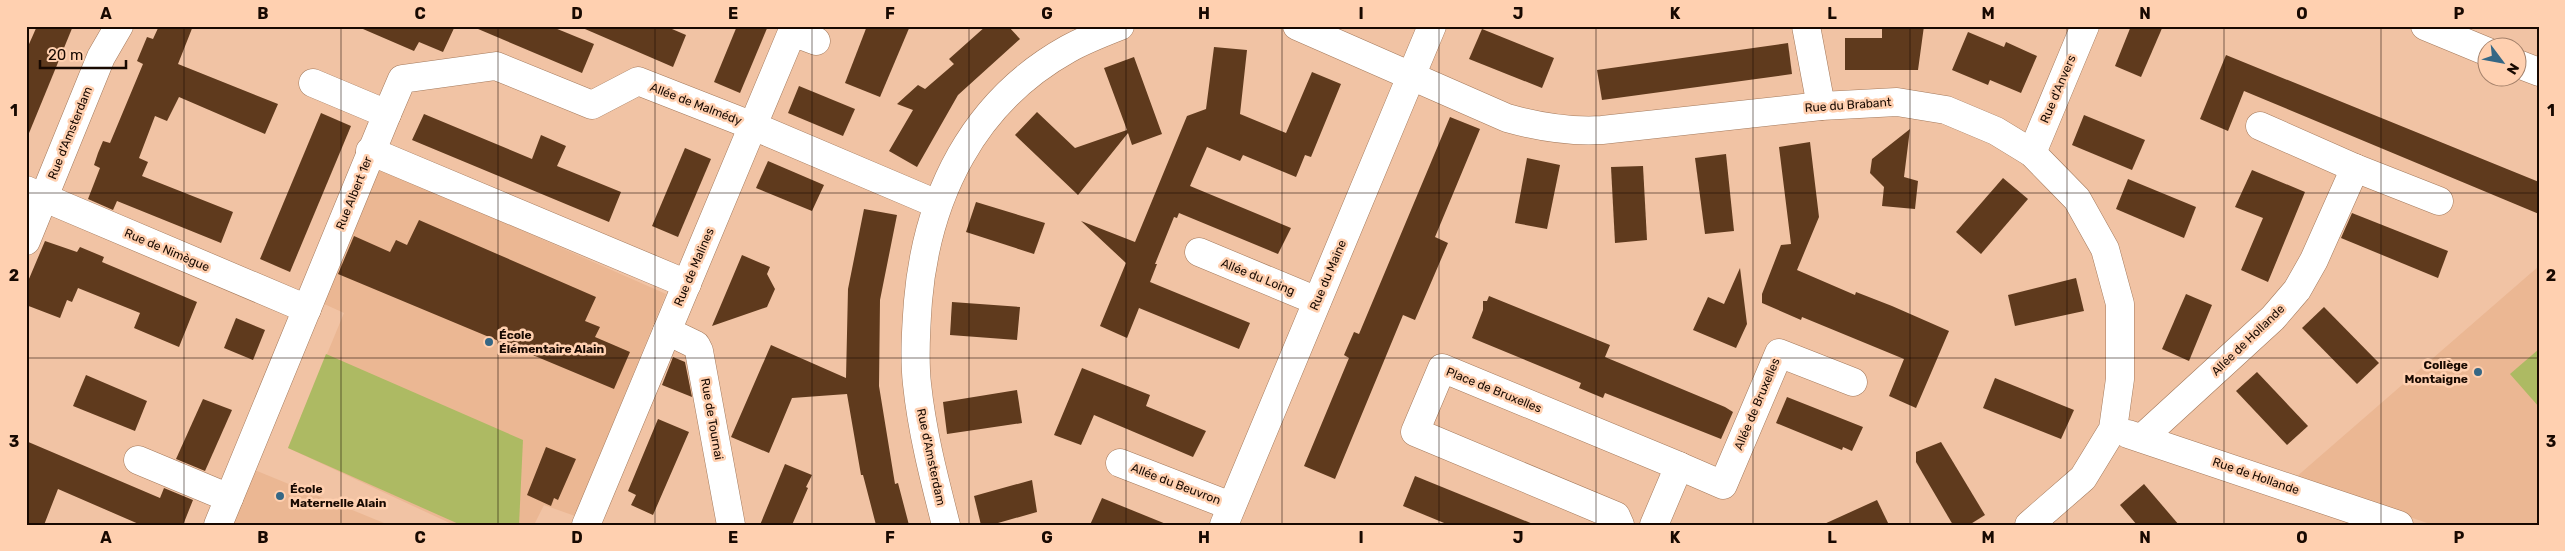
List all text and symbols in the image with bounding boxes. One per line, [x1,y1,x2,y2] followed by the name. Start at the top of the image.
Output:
[100,4,112,23] text: A
[257,4,269,23] text: B
[414,4,426,23] text: C
[571,4,583,23] text: D
[728,4,738,23] text: E
[885,4,895,23] text: F
[1041,4,1053,23] text: G
[1198,4,1210,23] text: H
[1358,4,1364,23] text: I
[1513,4,1523,23] text: J
[1670,4,1681,23] text: K
[1827,4,1837,23] text: L
[1981,4,1995,23] text: M
[2139,4,2151,23] text: N
[2296,4,2308,23] text: O
[2454,4,2465,23] text: P
[40,38,126,70] scale bar
[2478,38,2528,88] north arrow
[48,46,83,64] text: 20 m
[2037,53,2079,125] street label: Rue d'Anvers
[2503,60,2522,77] text: N
[648,80,744,128] street label: Allée de Malmédy
[45,85,95,181] street label: Rue d'Amsterdam
[1804,95,1892,115] street label: Rue du Brabant
[10,101,18,120] text: 1
[2547,101,2555,120] text: 1
[333,154,375,232] street label: Rue Albert 1er
[122,226,212,274] street label: Rue de Nimègue
[671,226,717,308] street label: Rue de Malines
[1307,237,1349,312] street label: Rue du Maine
[1219,256,1297,298] street label: Allée du Loing
[9,266,19,285] text: 2
[2546,266,2556,285] text: 2
[2209,301,2288,378] street label: Allée de Hollande
[499,328,604,356] place label: École Élémentaire Alain
[483,336,495,348] marker: École Élémentaire Alain
[1731,356,1783,452] street label: Allée de Bruxelles
[2405,358,2468,386] place label: Collège Montaigne
[1444,364,1544,416] street label: Place de Bruxelles
[2472,366,2484,378] marker: Collège Montaigne
[698,377,726,461] street label: Rue de Tournai
[914,407,948,507] street label: Rue d'Amsterdam
[9,432,19,451] text: 3
[2546,432,2556,451] text: 3
[2211,455,2301,497] street label: Rue de Hollande
[1129,460,1223,508] street label: Allée du Beuvron
[290,482,387,510] place label: École Maternelle Alain
[274,490,286,502] marker: École Maternelle Alain
[100,528,112,547] text: A
[257,528,269,547] text: B
[414,528,426,547] text: C
[571,528,583,547] text: D
[728,528,738,547] text: E
[885,528,895,547] text: F
[1041,528,1053,547] text: G
[1198,528,1210,547] text: H
[1358,528,1364,547] text: I
[1513,528,1523,547] text: J
[1670,528,1681,547] text: K
[1827,528,1837,547] text: L
[1981,528,1995,547] text: M
[2139,528,2151,547] text: N
[2296,528,2308,547] text: O
[2454,528,2465,547] text: P

